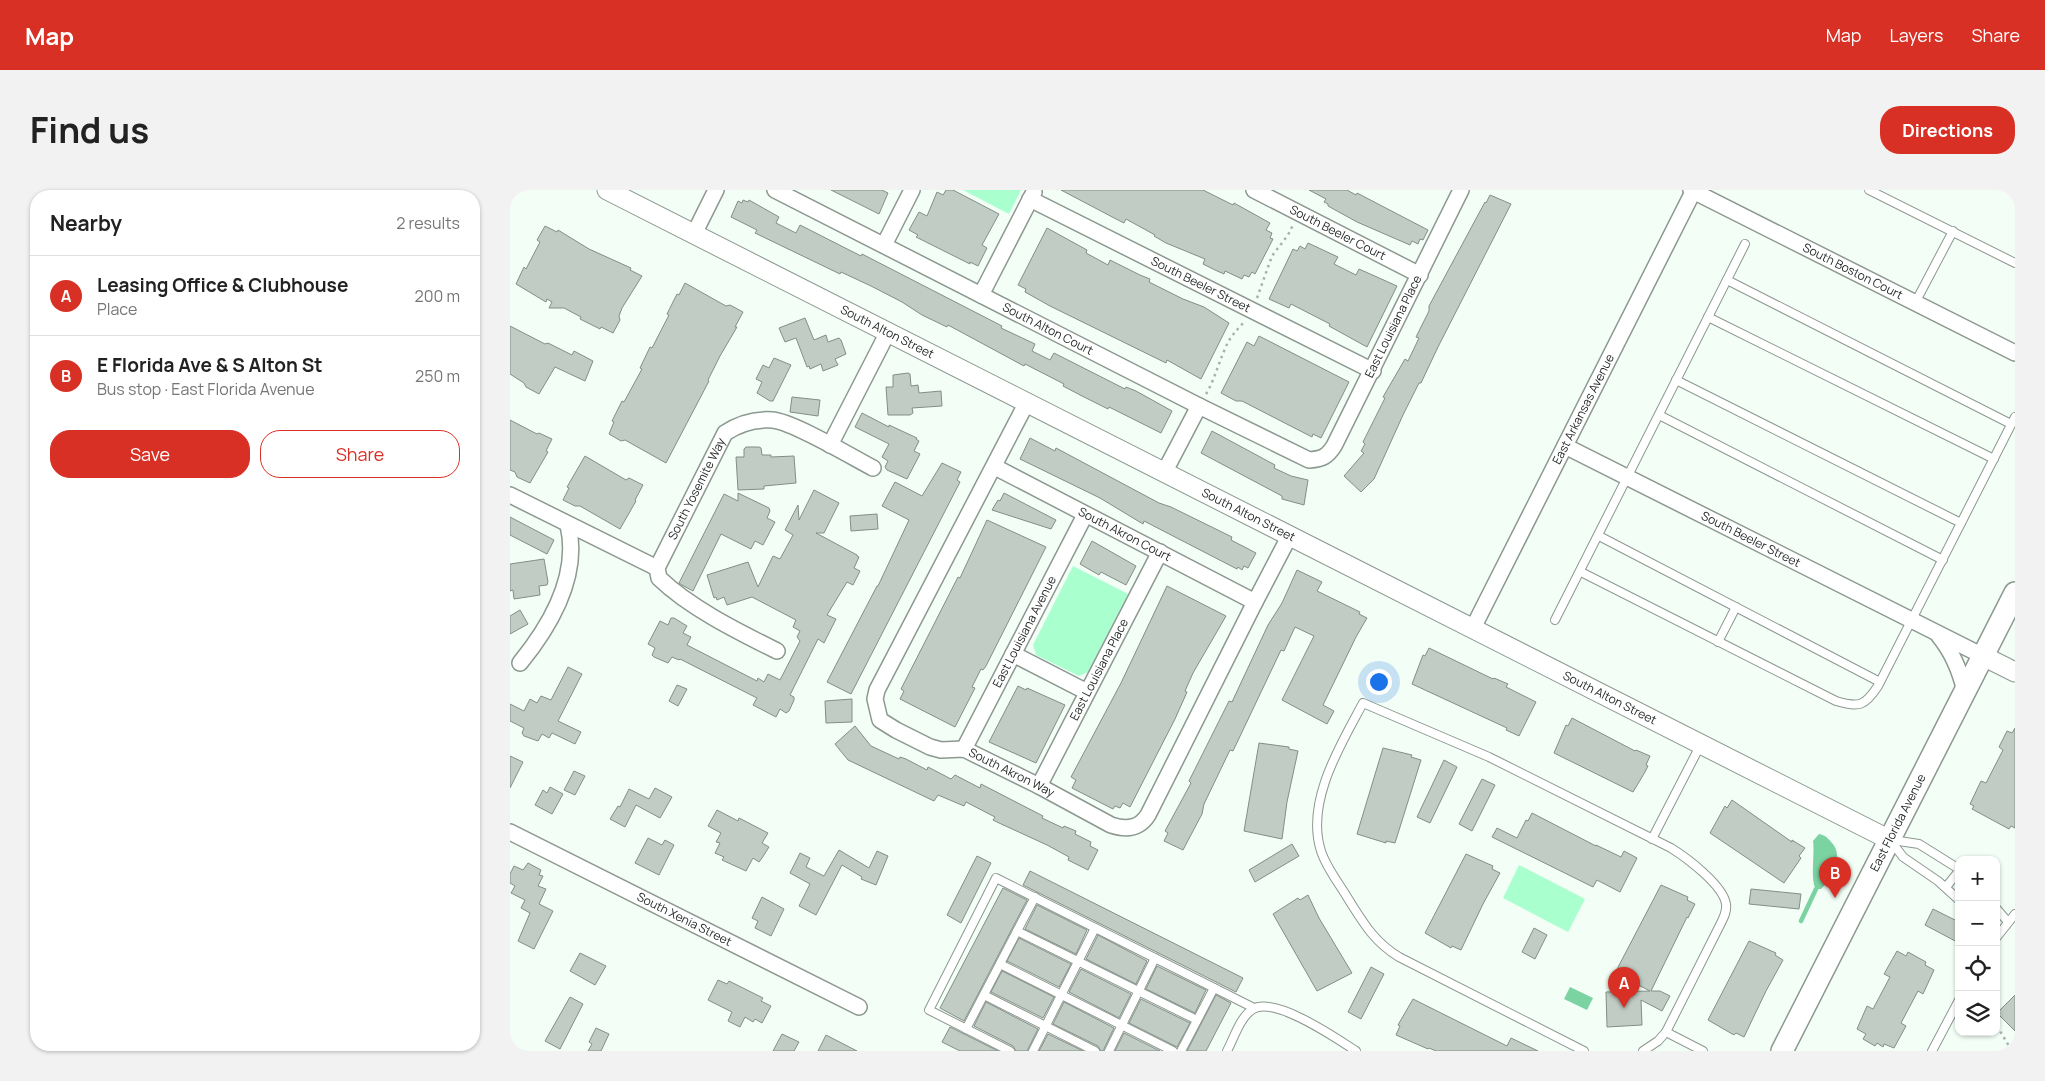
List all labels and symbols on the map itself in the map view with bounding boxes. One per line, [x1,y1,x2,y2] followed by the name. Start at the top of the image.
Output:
[1287,201,1389,264] street label: South Beeler Court
[1800,239,1906,303] street label: South Boston Court
[1148,252,1254,316] street label: South Beeler Street
[1360,272,1425,380] street label: East Louisiana Place
[1000,298,1096,359] street label: South Alton Court
[838,301,937,362] street label: South Alton Street
[1548,351,1618,467] street label: East Arkansas Avenue
[664,434,730,543] street label: South Yosemite Way
[1199,484,1299,545] street label: South Alton Street
[1075,503,1174,565] street label: South Akron Court
[1698,507,1804,571] street label: South Beeler Street
[988,573,1060,690] street label: East Louisiana Avenue
[1065,616,1132,723] street label: East Louisiana Place
[1560,667,1660,728] street label: South Alton Street
[1366,669,1392,695] your location
[966,744,1058,801] street label: South Akron Way
[1866,771,1930,874] street label: East Florida Avenue
[1819,857,1851,898] pin: B
[634,888,735,950] street label: South Xenia Street
[1608,967,1640,1008] pin: A

